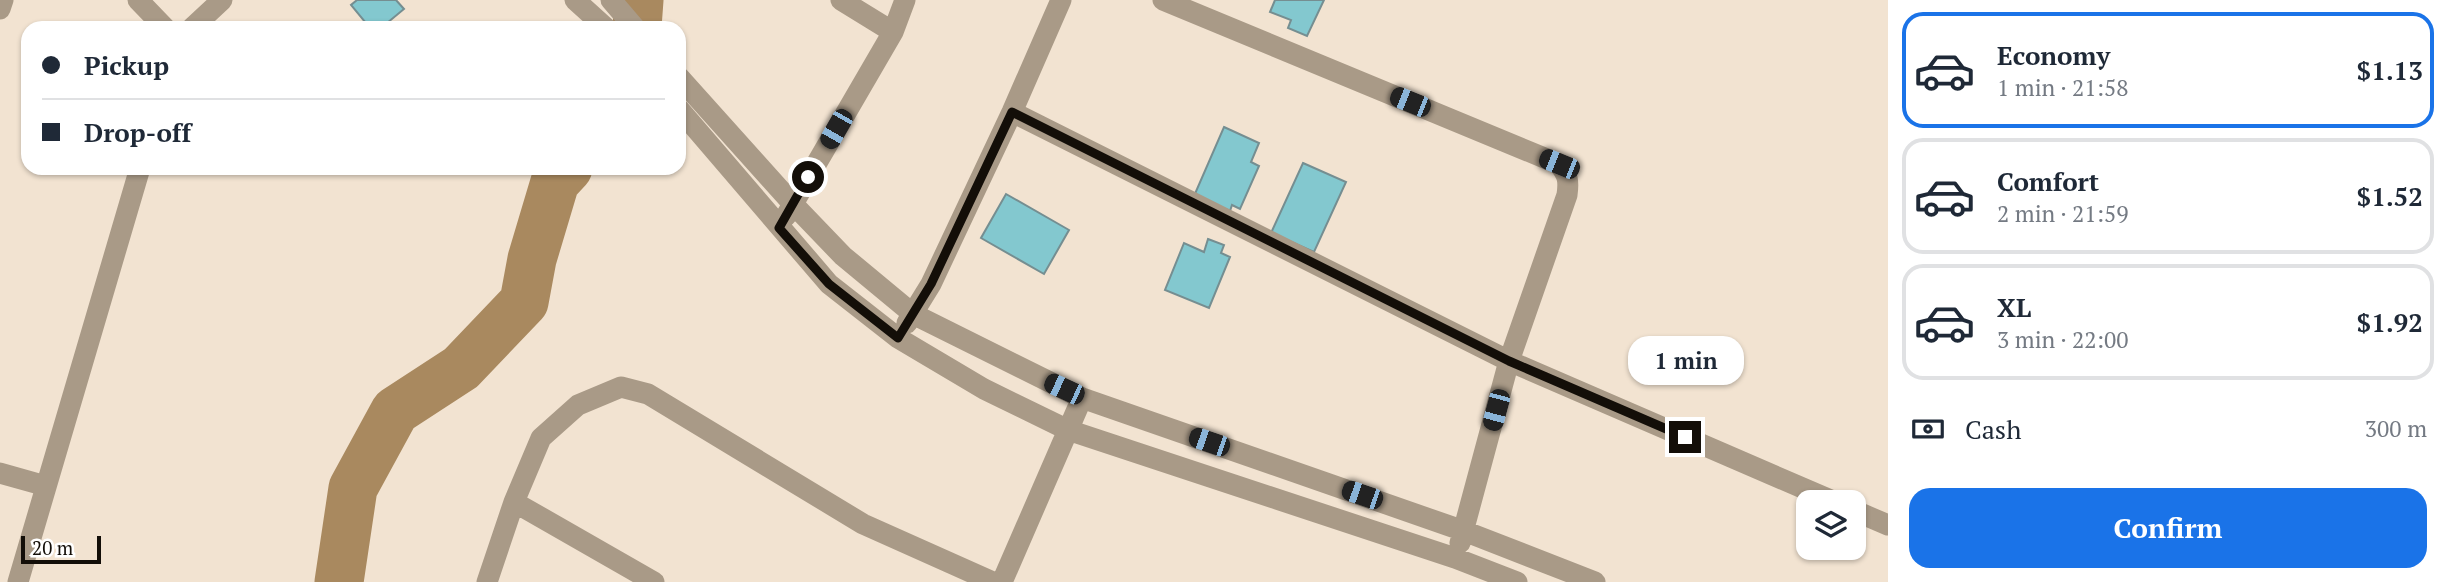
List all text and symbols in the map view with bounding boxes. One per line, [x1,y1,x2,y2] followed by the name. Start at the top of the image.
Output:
[1997,38,2110,72] text: Economy
[1913,39,1976,102] icon: car
[84,48,169,82] text: Pickup
[2357,53,2423,87] text: $1.13
[1997,72,2129,103] text: 1 min · 21:58
[1387,84,1434,120] car
[817,106,856,152] car
[84,115,191,149] text: Drop-off
[1536,146,1583,182] car
[792,161,824,193] route start
[1997,164,2099,198] text: Comfort
[1913,165,1976,228] icon: car
[2357,179,2423,213] text: $1.52
[1997,198,2129,229] text: 2 min · 21:59
[1997,290,2031,324] text: XL
[1913,291,1976,354] icon: car
[2357,305,2423,339] text: $1.92
[1997,324,2129,355] text: 3 min · 22:00
[1627,336,1743,384] callout: 1 min
[1655,345,1717,376] text: 1 min
[1041,371,1088,407] car
[1481,387,1512,433] car
[1909,410,1947,448] icon: cash
[1965,412,2021,446] text: Cash
[2365,413,2427,444] text: 300 m
[1669,421,1701,453] route end
[1186,425,1233,459] car
[1339,478,1386,512] car
[1909,488,2427,568] button: Confirm
[1796,490,1866,560] map controls
[1796,490,1866,560] button: layers
[21,533,102,565] scale bar
[32,535,73,560] text: 20 m

